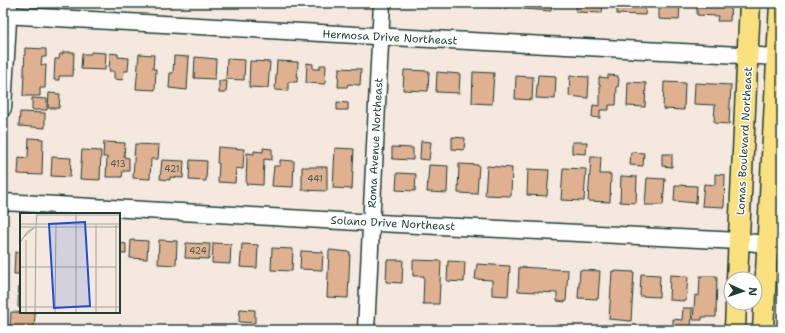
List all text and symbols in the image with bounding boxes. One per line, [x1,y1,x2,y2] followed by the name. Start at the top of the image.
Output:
[322,26,458,49] street label: Hermosa Drive Northeast
[733,66,756,216] street label: Lomas Boulevard Northeast
[365,77,386,209] street label: Roma Avenue Northeast
[110,158,126,170] house number: 413
[164,163,180,175] house number: 421
[307,173,323,185] house number: 441
[20,213,120,313] inset map
[330,213,456,234] street label: Solano Drive Northeast
[189,245,207,257] house number: 424
[723,271,763,311] north arrow
[745,287,760,297] text: N

